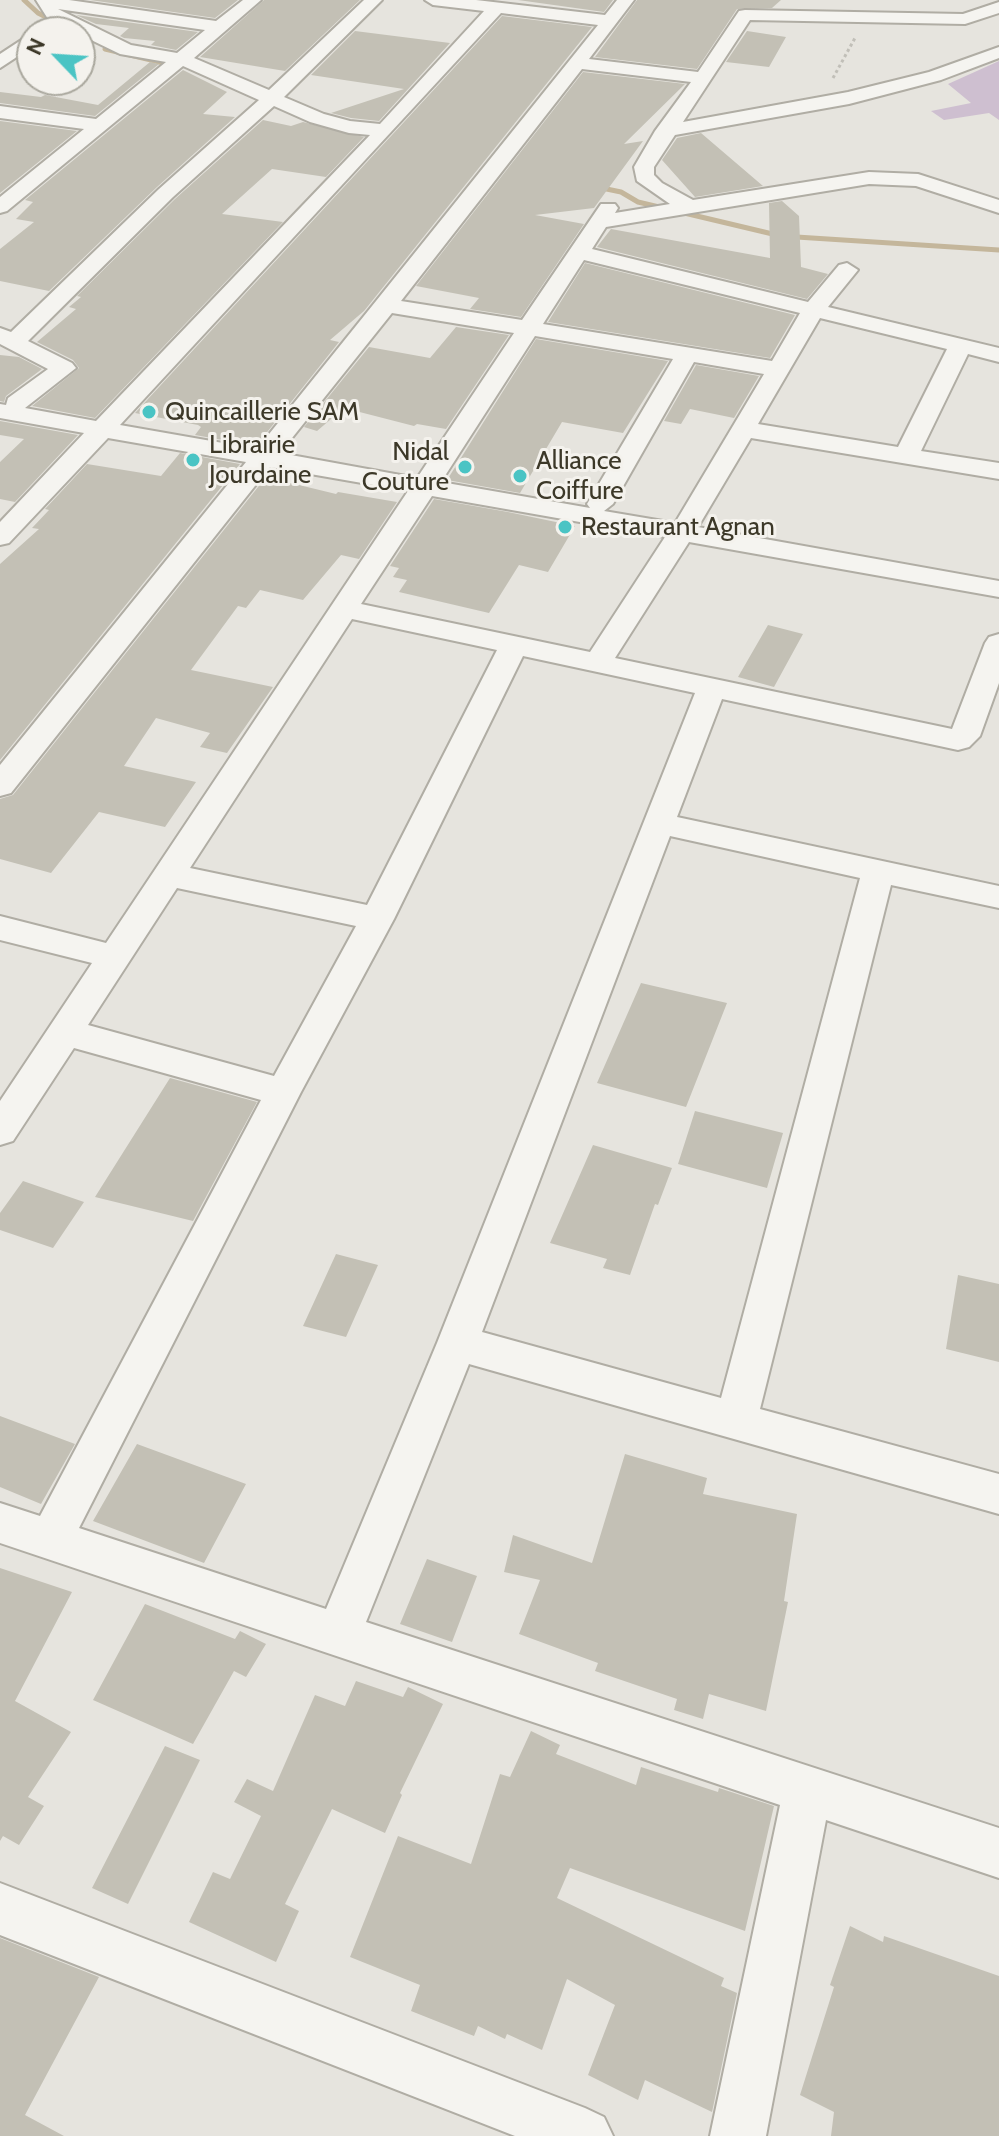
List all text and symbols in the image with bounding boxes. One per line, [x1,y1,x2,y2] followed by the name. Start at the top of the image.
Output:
[16,16,96,96] north arrow
[20,34,51,59] text: N
[165,396,359,428] place label: Quincaillerie SAM
[140,403,158,421] marker: Quincaillerie SAM
[209,429,311,490] place label: Librairie Jourdaine
[362,436,449,498] place label: Nidal Couture
[536,445,623,506] place label: Alliance Coiffure
[184,451,202,469] marker: Librairie Jourdaine
[456,458,474,476] marker: Nidal Couture
[511,467,529,485] marker: Alliance Coiffure
[581,511,775,543] place label: Restaurant Agnan
[556,518,574,536] marker: Restaurant Agnan

